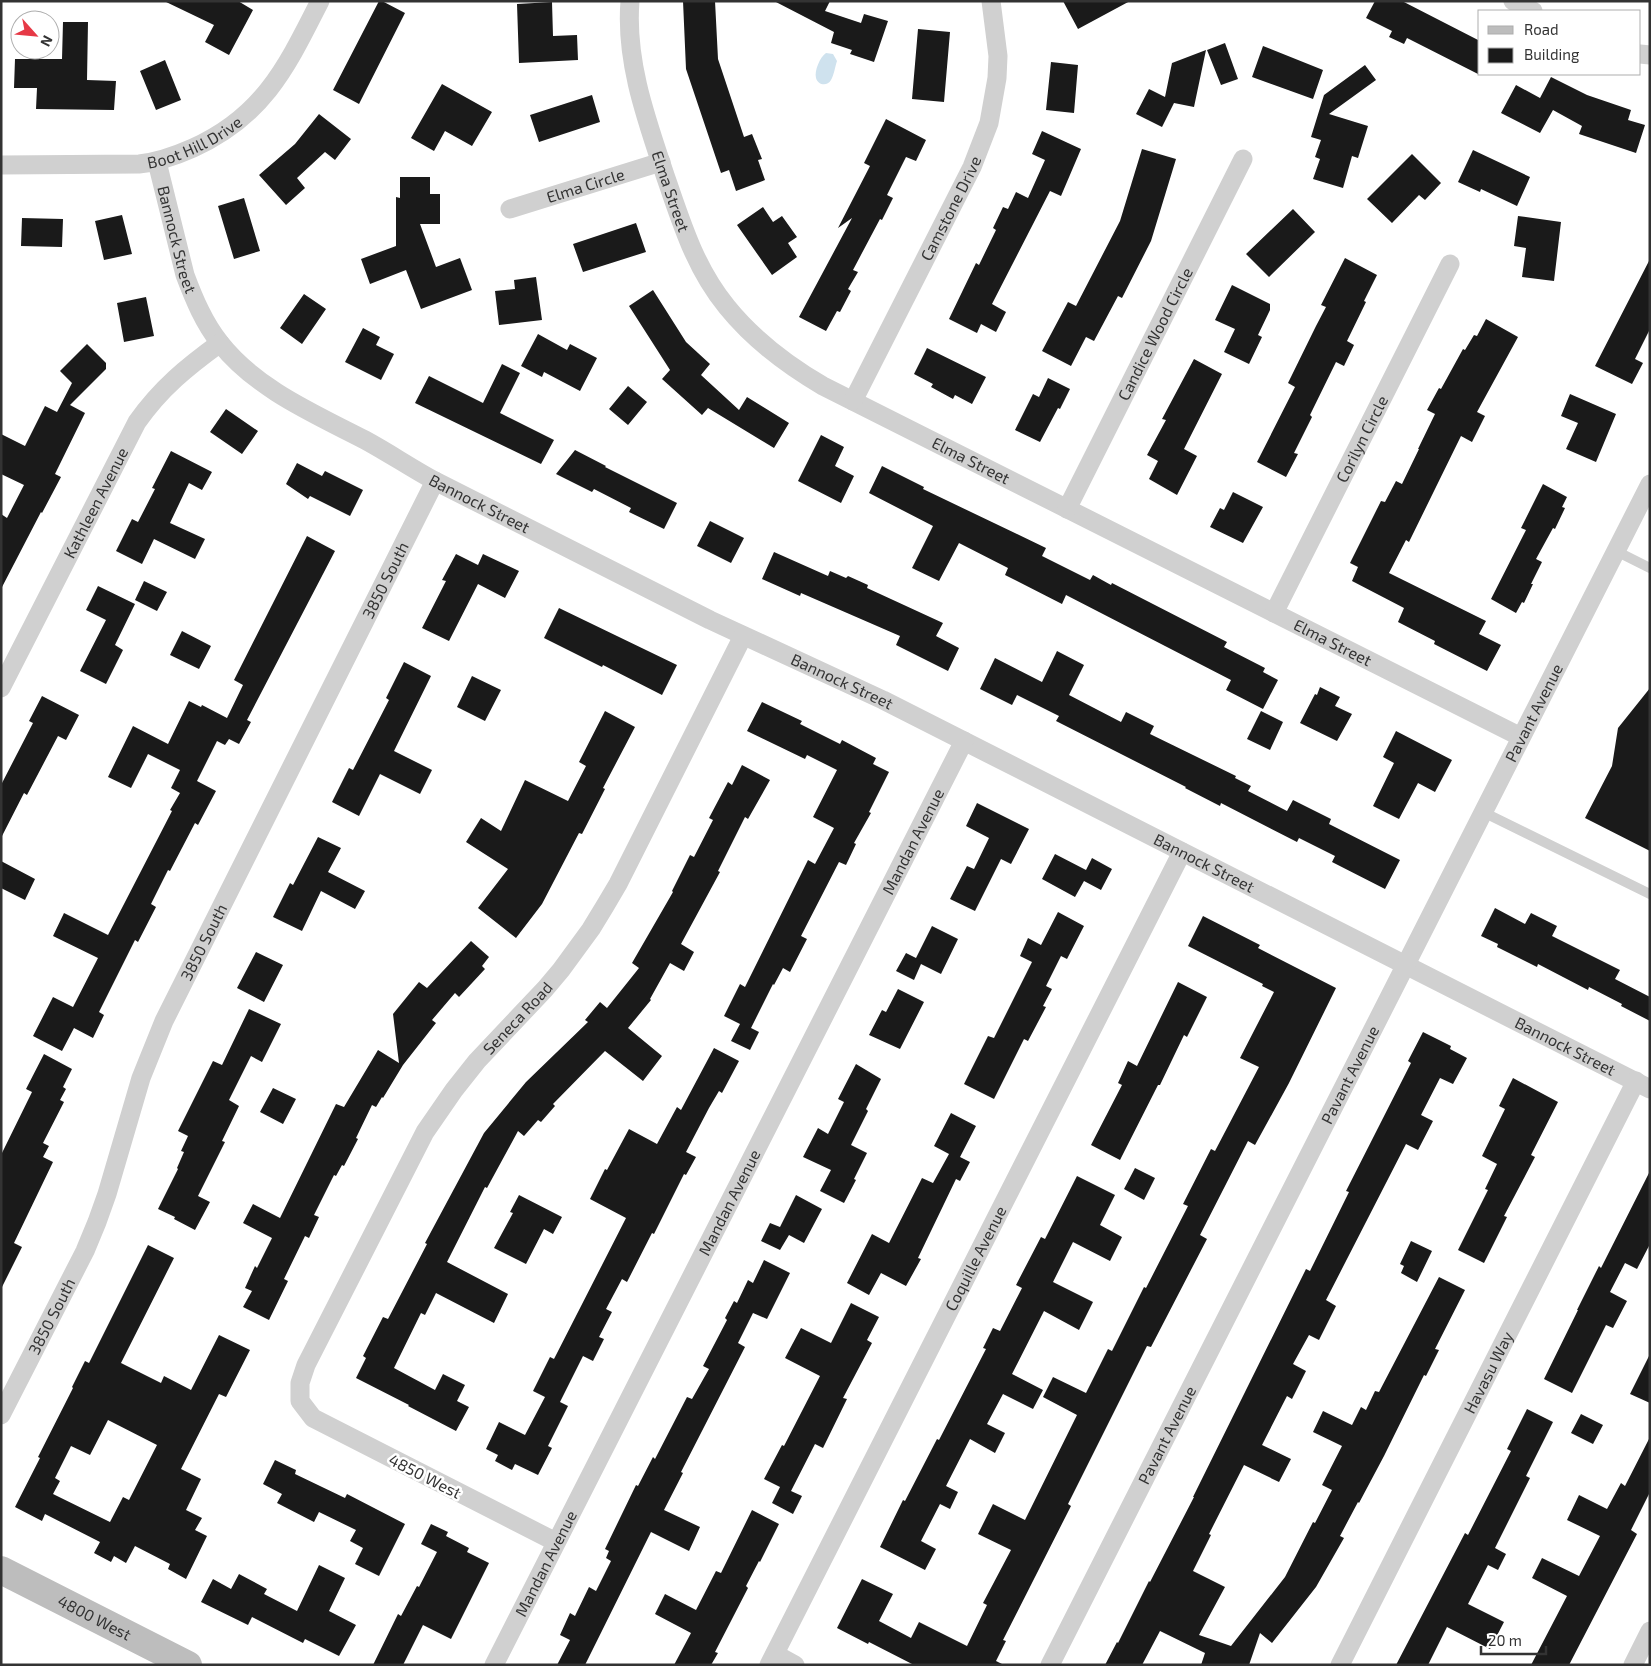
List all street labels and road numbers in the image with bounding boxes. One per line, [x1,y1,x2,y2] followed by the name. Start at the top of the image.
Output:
[145,112,245,172] street label: Boot Hill Drive
[648,148,694,234] street label: Elma Street
[916,153,984,264] street label: Camstone Drive
[544,164,627,206] street label: Elma Circle
[154,184,201,296] street label: Bannock Street
[1113,264,1196,403] street label: Candice Wood Circle
[1332,392,1391,485] street label: Corilyn Circle
[929,432,1013,487] street label: Elma Street
[59,444,131,561] street label: Kathleen Avenue
[426,470,533,536] street label: Bannock Street
[358,539,412,621] street label: 3850 South
[1291,614,1375,669] street label: Elma Street
[788,649,897,713] street label: Bannock Street
[1500,660,1566,765] street label: Pavant Avenue
[878,785,947,897] street label: Mandan Avenue
[1151,829,1258,896] street label: Bannock Street
[176,901,230,983] street label: 3850 South
[479,978,556,1058] street label: Seneca Road
[1512,1012,1619,1079] street label: Bannock Street
[1317,1022,1382,1127] street label: Pavant Avenue
[694,1146,764,1258] street label: Mandan Avenue
[940,1202,1010,1314] street label: Coquille Avenue
[24,1275,79,1357] street label: 3850 South
[1459,1327,1517,1416] street label: Havasu Way
[1134,1382,1199,1487] street label: Pavant Avenue
[386,1449,465,1502] street label: 4850 West
[510,1507,580,1619] street label: Mandan Avenue
[55,1591,135,1644] street label: 4800 West

